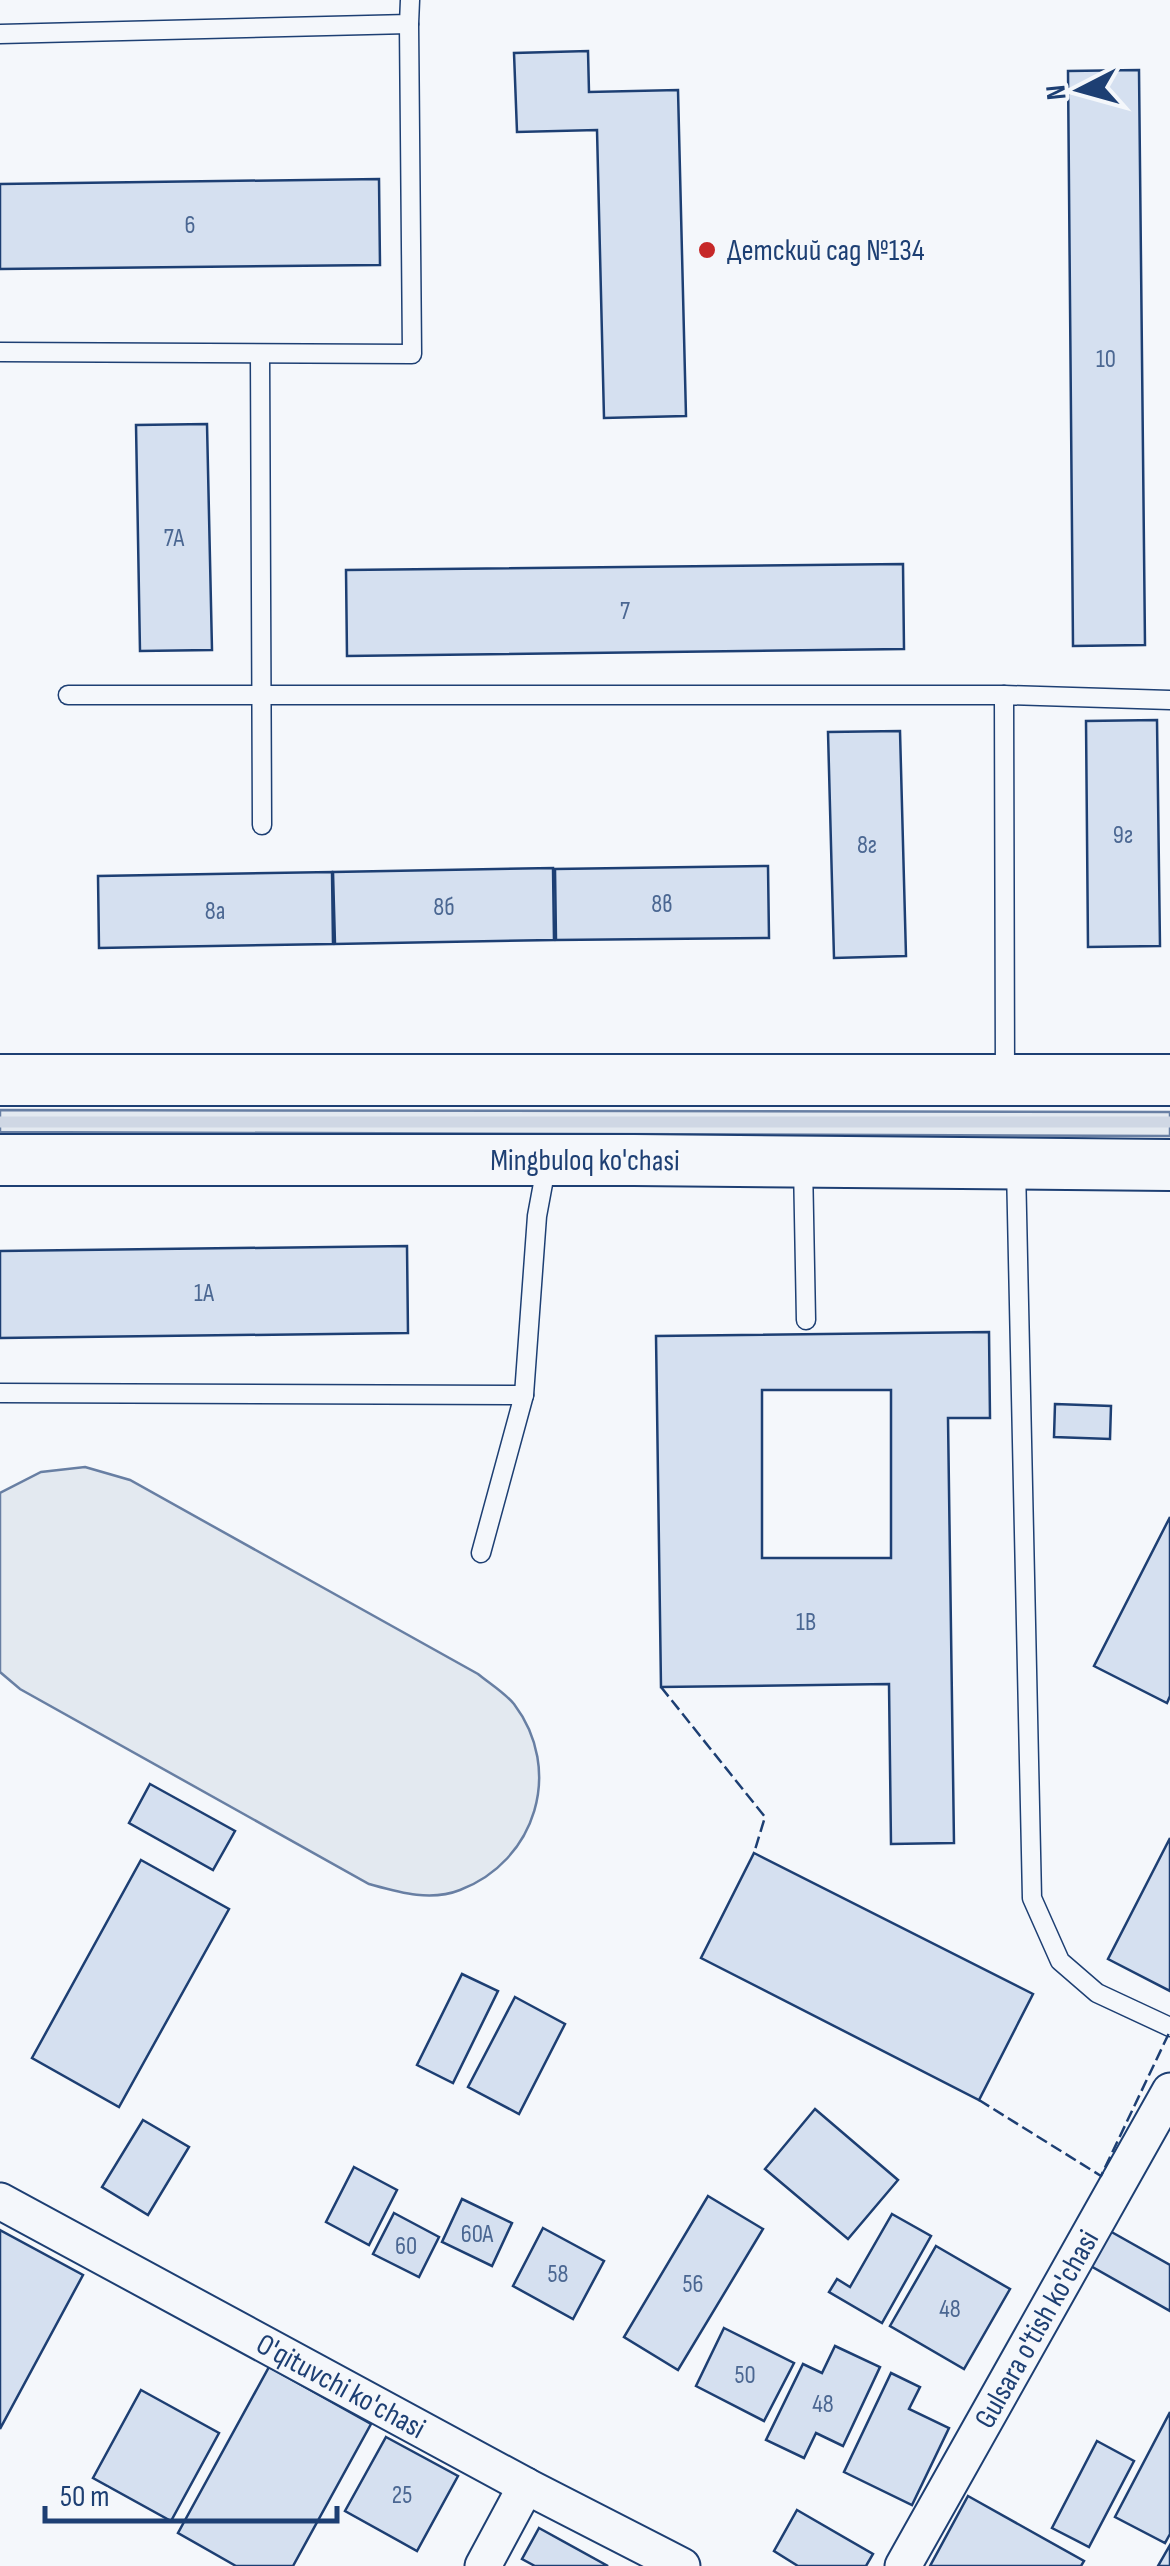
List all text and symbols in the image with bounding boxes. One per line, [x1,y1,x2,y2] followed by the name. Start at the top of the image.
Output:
[1030,40,1130,140] north arrow
[1039,83,1074,102] text: N
[185,210,195,241] house number: 6
[727,233,925,269] place label: Детский сад №134
[696,239,718,261] marker: Детский сад №134
[1096,344,1116,375] house number: 10
[164,523,184,554] house number: 7A
[620,596,630,627] house number: 7
[1113,820,1133,851] house number: 9г
[857,830,877,861] house number: 8г
[651,889,673,920] house number: 8в
[433,892,455,923] house number: 8б
[205,896,225,927] house number: 8а
[490,1143,680,1179] street label: Mingbuloq ko'chasi
[194,1278,214,1309] house number: 1A
[796,1607,816,1638] house number: 1B
[461,2219,494,2250] house number: 60A
[967,2224,1107,2435] street label: Gulsara o'tish ko'chasi
[395,2231,417,2262] house number: 60
[547,2259,569,2290] house number: 58
[683,2269,703,2300] house number: 56
[939,2294,961,2325] house number: 48
[250,2326,431,2447] street label: O'qituvchi ko'chasi
[734,2360,756,2391] house number: 50
[812,2389,834,2420] house number: 48
[45,2461,338,2523] scale bar
[60,2479,109,2515] text: 50 m
[392,2480,412,2511] house number: 25

